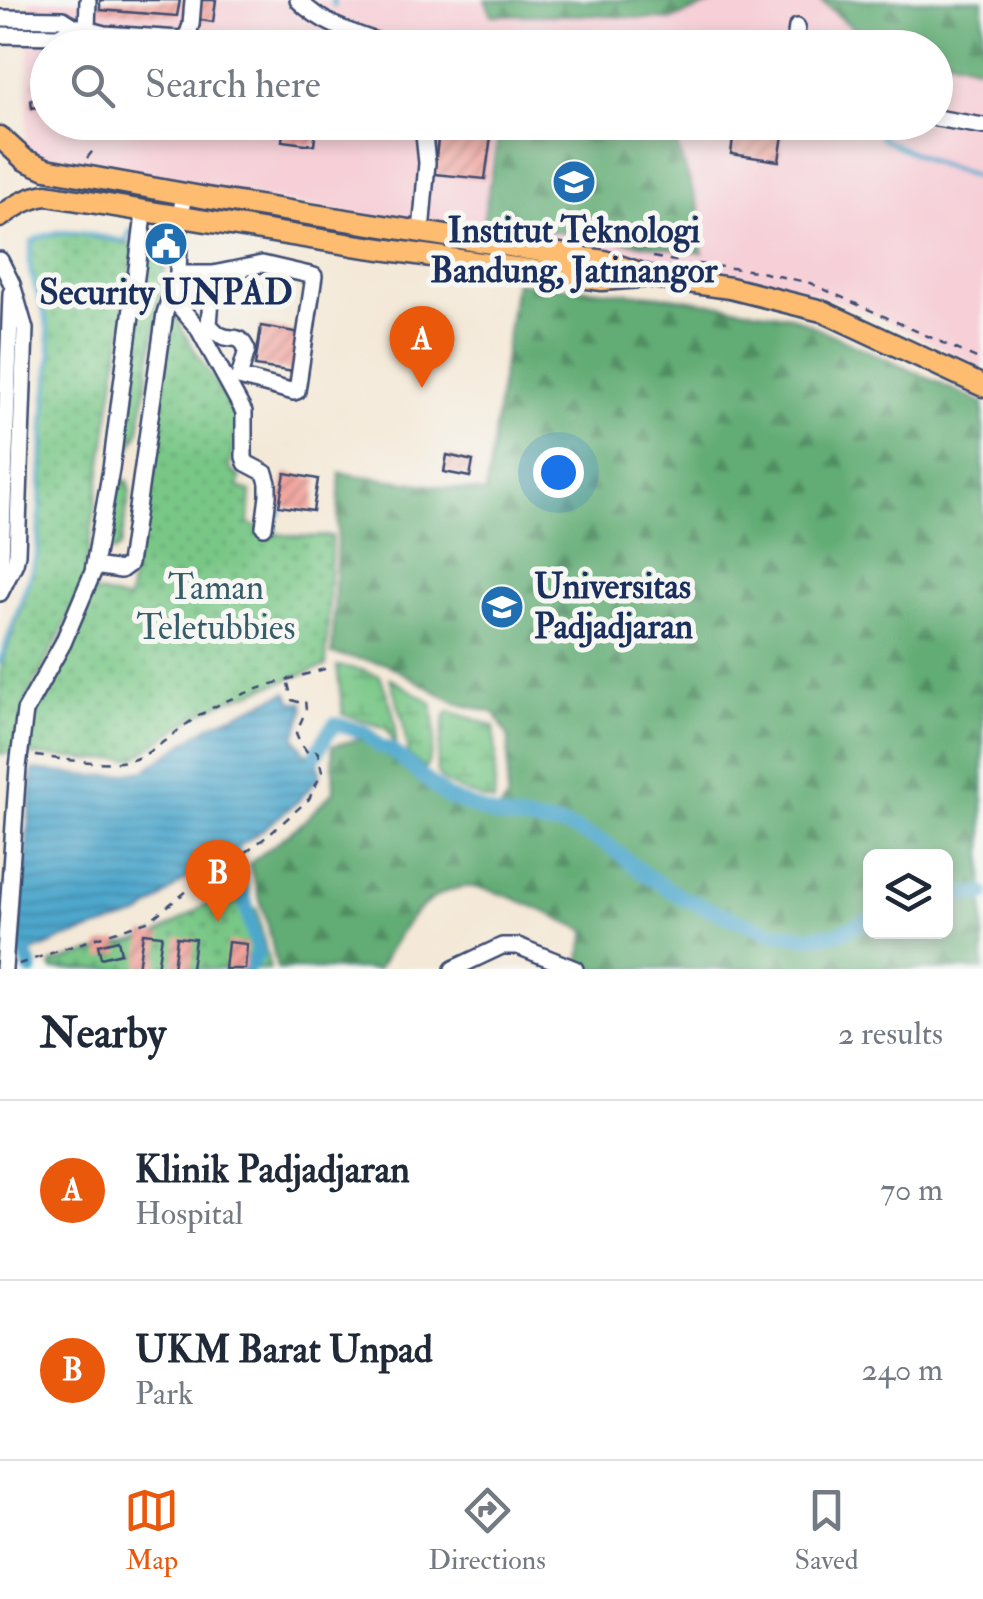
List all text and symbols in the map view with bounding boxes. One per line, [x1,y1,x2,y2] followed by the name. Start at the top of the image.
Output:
[30,30,953,140] search box
[65,58,120,113] icon: search
[145,61,321,109] text: Search here
[551,159,597,205] school or university icon: Institut Teknologi Bandung, Jatinangor
[430,209,719,294] place label: Institut Teknologi Bandung, Jatinangor
[143,221,189,267] public building icon: Security UNPAD
[39,271,293,316] place label: Security UNPAD
[390,306,454,388] pin: A
[533,447,584,498] your location
[534,565,693,649] place label: Universitas Padjadjaran
[136,566,296,650] park label: Taman Teletubbies
[479,584,525,630] school or university icon: Universitas Padjadjaran
[186,840,250,922] pin: B
[863,849,953,939] map controls
[863,849,953,939] button: layers
[40,1008,166,1060] text: Nearby
[838,1014,943,1054] text: 2 results
[135,1146,410,1194] text: Klinik Padjadjaran
[62,1170,83,1210] text: A
[880,1170,943,1210] text: 70 m
[135,1194,243,1234] text: Hospital
[135,1326,433,1374] text: UKM Barat Unpad
[62,1350,83,1390] text: B
[862,1350,943,1390] text: 240 m
[135,1374,193,1414] text: Park
[124,1483,179,1578] tab: Map
[428,1483,546,1578] tab: Directions
[795,1483,859,1578] tab: Saved

